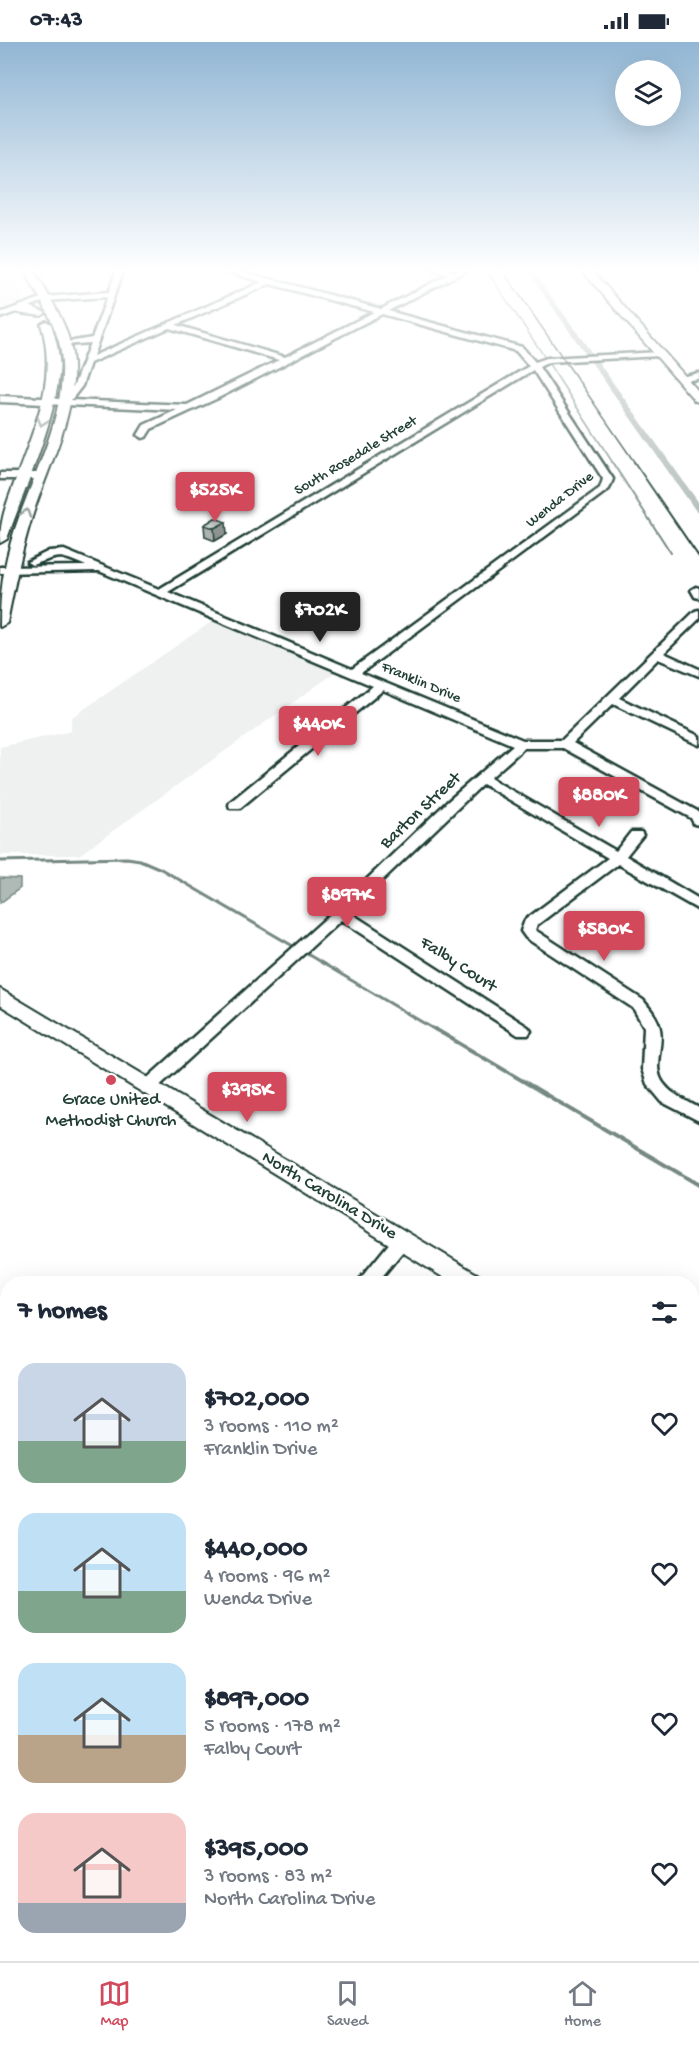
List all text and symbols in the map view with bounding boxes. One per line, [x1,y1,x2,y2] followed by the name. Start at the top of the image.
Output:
[30,8,83,34] text: 07:43
[615,60,681,126] map controls
[615,60,681,126] button: layers
[291,411,422,500] street label: South Rosedale Street
[37,416,49,427] one-way arrow
[523,468,598,532] street label: Wenda Drive
[173,472,257,523] pin: $525K
[190,480,240,503] text: $525K
[19,508,32,519] one-way arrow
[278,592,362,643] pin: $702K
[294,600,346,623] text: $702K
[377,658,464,708] street label: Franklin Drive
[276,706,360,757] pin: $440K
[293,714,343,737] text: $440K
[375,767,467,855] street label: Barton Street
[557,777,641,828] pin: $880K
[572,785,626,808] text: $880K
[305,877,389,928] pin: $897K
[321,885,373,908] text: $897K
[562,911,646,962] pin: $580K
[578,919,630,942] text: $580K
[415,932,502,998] street label: Falby Court
[205,1072,289,1123] pin: $395K
[104,1073,118,1087] marker: Grace United Methodist Church
[222,1080,272,1103] text: $395K
[46,1090,177,1132] place label: Grace United Methodist Church
[258,1147,401,1245] street label: North Carolina Drive
[648,1296,681,1329] icon: filters
[18,1297,107,1328] text: 7 homes
[204,1385,309,1416] text: $702,000
[66,1387,138,1459] icon: home
[648,1407,681,1440] icon: heart
[204,1416,339,1439] text: 3 rooms · 110 m²
[204,1439,317,1462] text: Franklin Drive
[204,1535,308,1566] text: $440,000
[66,1537,138,1609] icon: home
[648,1557,681,1590] icon: heart
[204,1566,330,1589] text: 4 rooms · 96 m²
[204,1589,312,1612] text: Wenda Drive
[204,1685,309,1716] text: $897,000
[66,1687,138,1759] icon: home
[648,1707,681,1740] icon: heart
[204,1716,341,1739] text: 5 rooms · 178 m²
[204,1739,301,1762] text: Falby Court
[204,1835,308,1866] text: $395,000
[66,1837,138,1909] icon: home
[648,1857,681,1890] icon: heart
[204,1866,332,1889] text: 3 rooms · 83 m²
[204,1889,375,1912] text: North Carolina Drive
[98,1977,131,2032] tab: Map
[327,1977,368,2032] tab: Saved
[564,1977,601,2032] tab: Home

